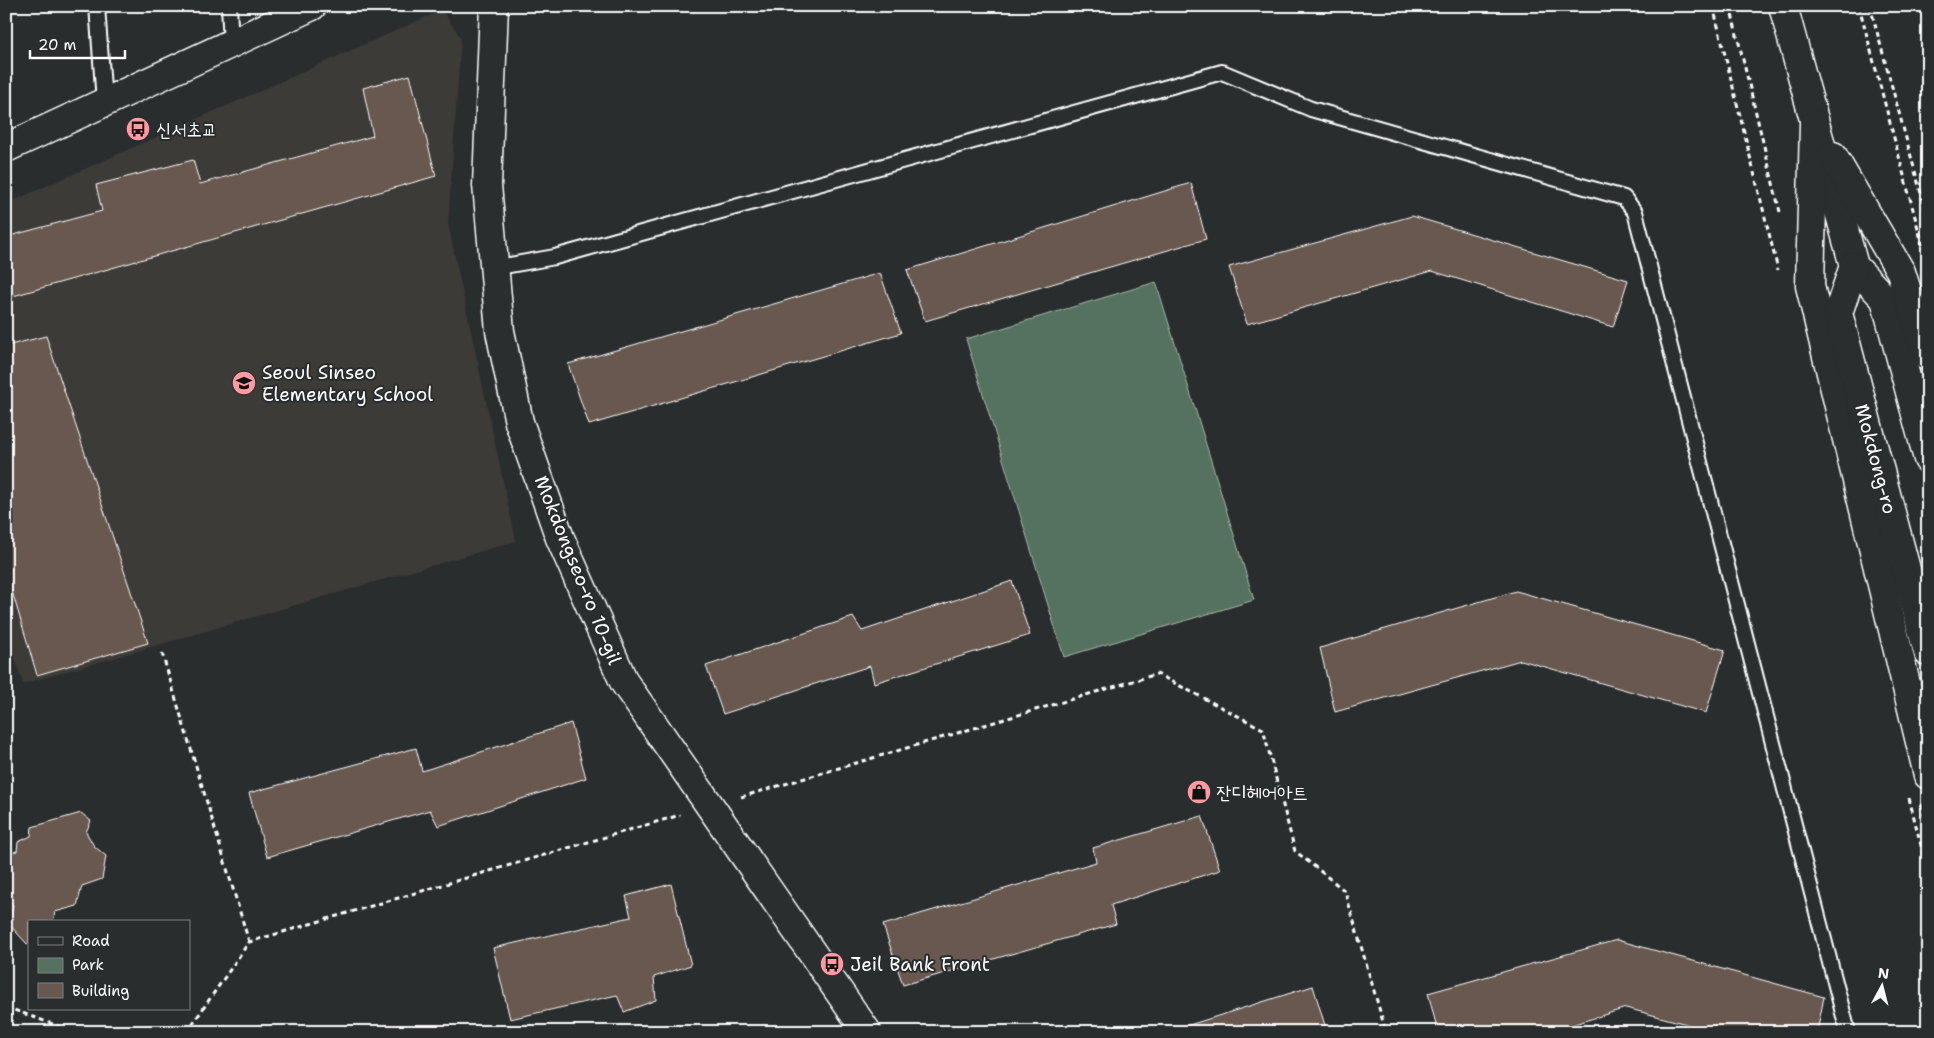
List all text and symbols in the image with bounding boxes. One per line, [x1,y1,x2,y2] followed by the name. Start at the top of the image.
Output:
[30,28,125,60] scale bar
[38,35,77,55] text: 20 m
[125,116,151,142] bus stop icon: 신서초교
[156,117,217,142] place label: 신서초교
[262,360,433,407] place label: Seoul Sinseo Elementary School
[231,370,257,396] school or university icon: Seoul Sinseo Elementary School
[1849,401,1903,517] street label: Mokdong-ro
[529,472,627,668] street label: Mokdongseo-ro 10-gil
[1186,779,1212,805] shop icon: 잔디헤어아트
[1216,780,1308,805] place label: 잔디헤어아트
[28,920,190,1010] legend
[72,931,110,951] text: Road
[819,951,845,977] bus stop icon: Jeil Bank Front
[850,952,990,977] place label: Jeil Bank Front
[72,955,104,975] text: Park
[1856,960,1906,1010] north arrow
[1877,963,1890,983] text: N
[72,981,129,1001] text: Building

